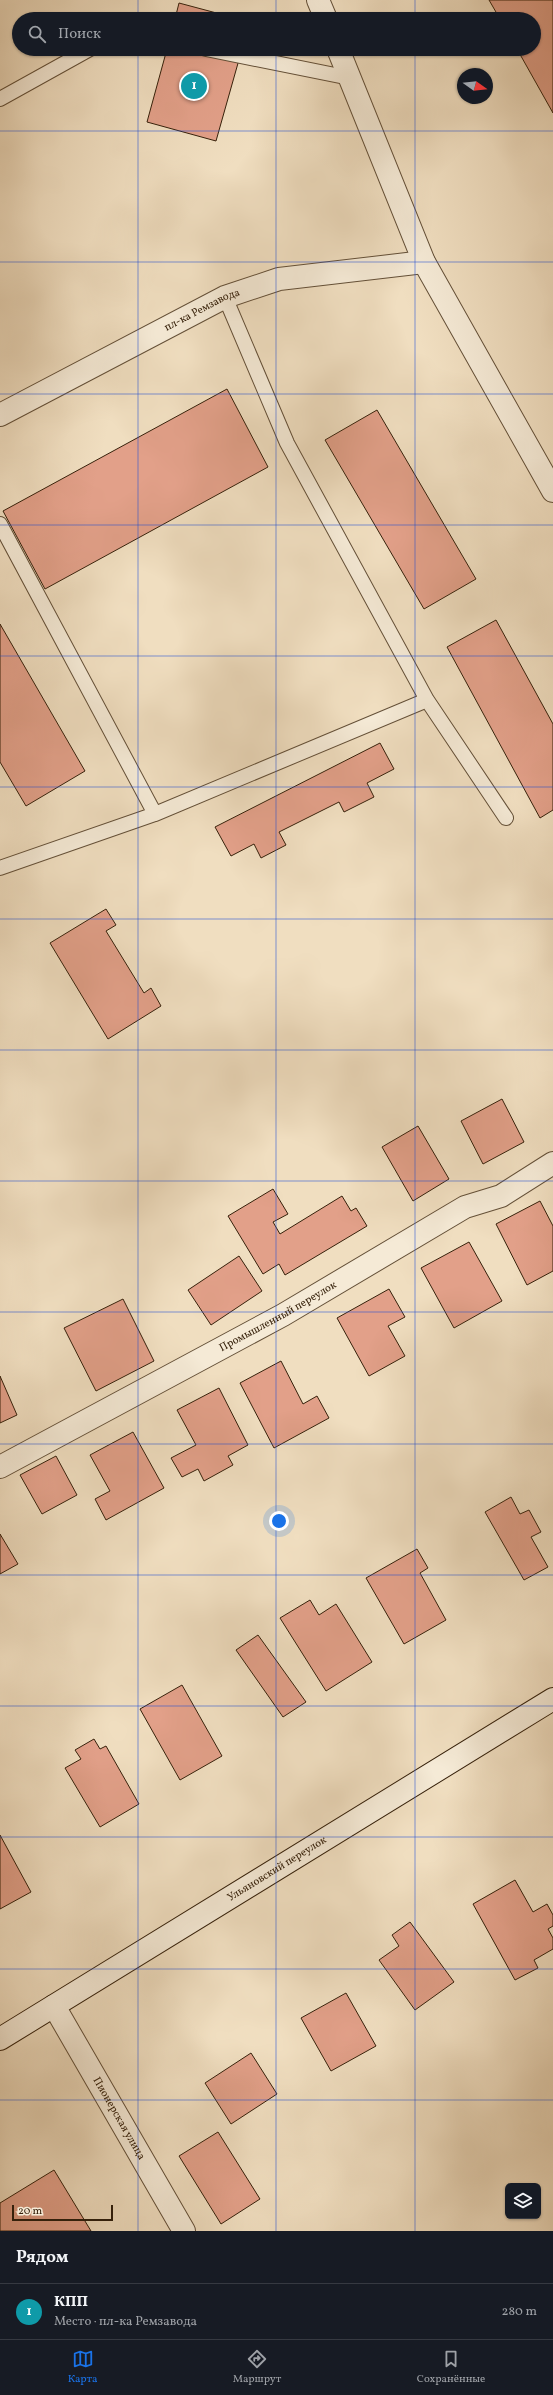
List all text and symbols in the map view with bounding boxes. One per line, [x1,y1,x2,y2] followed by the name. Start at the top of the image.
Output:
[12,12,541,56] search box
[26,23,48,45] icon: search
[58,24,101,45] text: Поиск
[457,68,493,104] north arrow
[181,71,207,101] pin: 1
[162,285,242,335] street label: пл-ка Ремзавода
[217,1277,339,1355] street label: Промышленный переулок
[269,1511,289,1531] your location
[224,1833,329,1905] street label: Ульяновский переулок
[89,2074,149,2163] street label: Пионерская улица
[505,2183,541,2219] map controls
[505,2183,541,2219] button: layers
[12,2203,113,2222] scale bar
[18,2204,42,2219] text: 20 m
[16,2246,69,2269] text: Рядом
[54,2292,88,2313] text: КПП
[26,2303,32,2321] text: 1
[501,2303,537,2321] text: 280 m
[54,2313,197,2331] text: Место · пл-ка Ремзавода
[68,2348,98,2387] tab: Карта
[233,2348,281,2387] tab: Маршрут
[417,2348,485,2387] tab: Сохранённые

